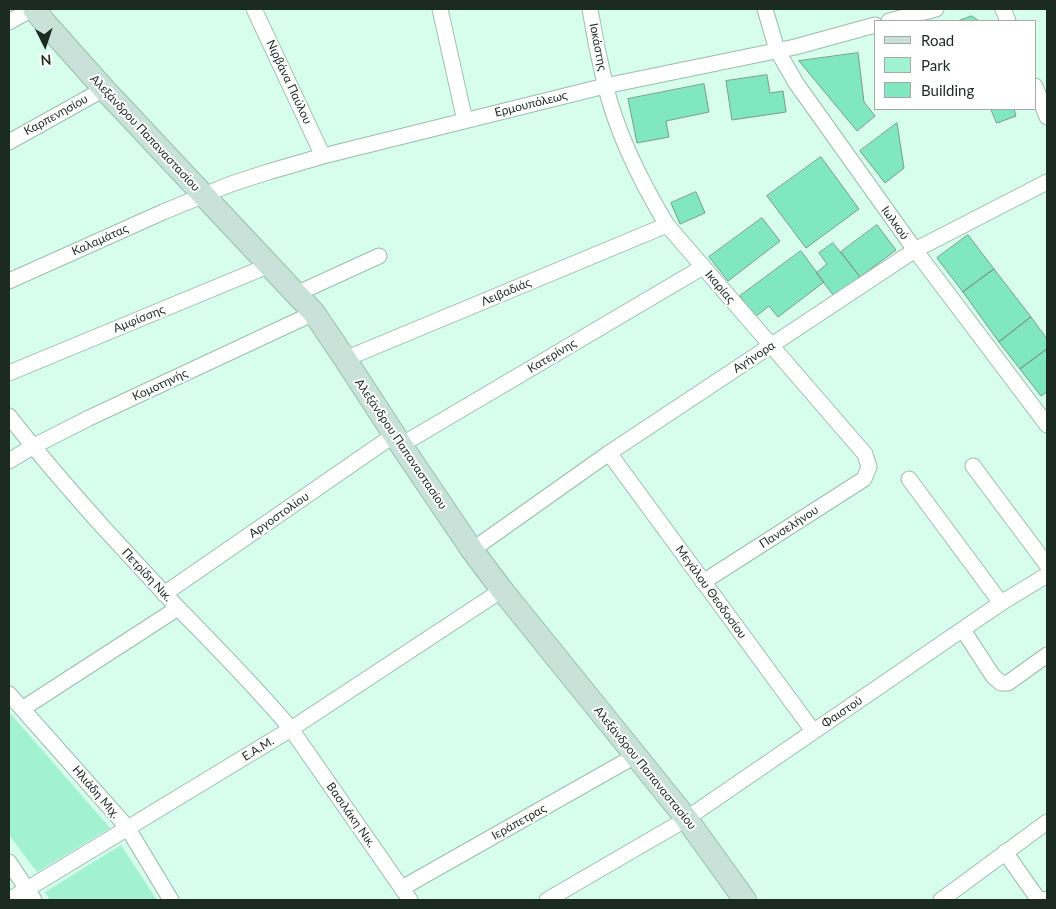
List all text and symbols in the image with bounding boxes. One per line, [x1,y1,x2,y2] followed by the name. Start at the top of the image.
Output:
[20,20,70,70] north arrow
[874,20,1036,110] legend
[586,22,610,72] street label: Ιοκάστης
[921,31,954,49] text: Road
[263,38,315,126] street label: Νιρβάνα Παύλου
[40,52,52,69] text: N
[921,56,950,74] text: Park
[87,72,203,194] street label: Αλεξάνδρου Παπαναστασίου
[921,81,974,99] text: Building
[493,88,569,120] street label: Ερμουπόλεως
[21,92,91,138] street label: Καρπενησίου
[878,203,912,243] street label: Ιωλκού
[70,221,130,259] street label: Καλαμάτας
[702,268,738,306] street label: Ικαρίας
[479,275,533,309] street label: Λειβαδιάς
[111,302,167,336] street label: Αμφίσσης
[525,336,579,376] street label: Κατερίνης
[730,338,778,376] street label: Αγήνορα
[130,366,190,404] street label: Κομοτηνής
[352,376,450,512] street label: Αλεξάνδρου Παπαναστασίου
[246,489,312,541] street label: Αργοστολίου
[757,503,821,551] street label: Πανσελήνου
[672,543,750,641] street label: Μεγάλου Θεοδοσίου
[119,545,175,605] street label: Πετρίδη Νικ.
[819,693,865,731] street label: Φαιστού
[591,703,699,833] street label: Αλεξάνδρου Παπαναστασίου
[239,734,277,764] street label: Ε.Α.Μ.
[69,763,123,821] street label: Ηλιάδη Μιχ.
[323,780,379,850] street label: Βασιλάκη Νικ.
[489,801,549,843] street label: Ιεράπετρας

